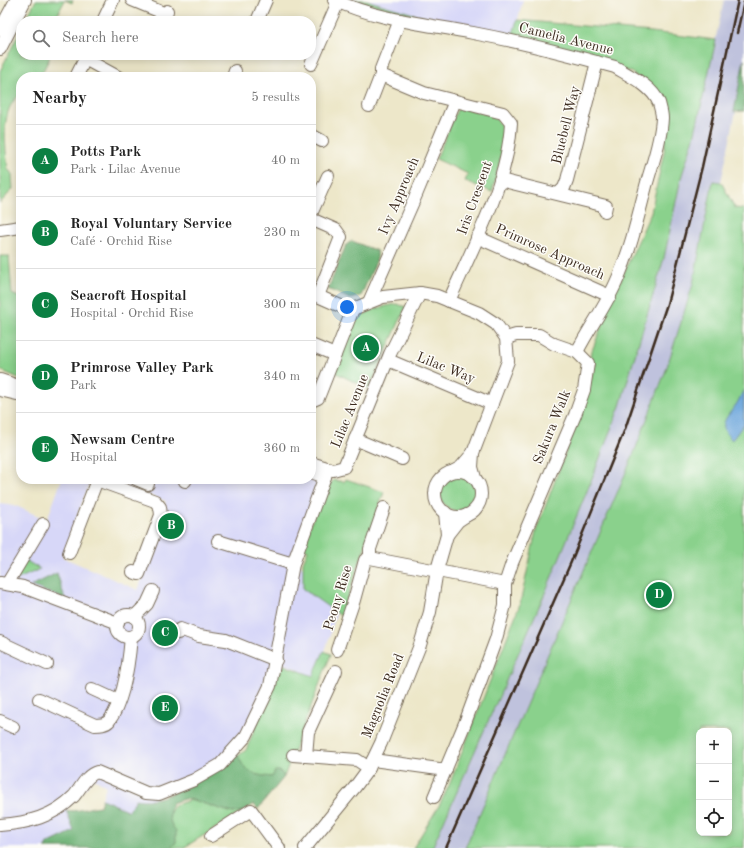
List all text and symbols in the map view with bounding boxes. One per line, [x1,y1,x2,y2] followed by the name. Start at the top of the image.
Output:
[16,16,316,60] search box
[517,21,615,57] street label: Camelia Avenue
[30,27,52,49] icon: search
[62,31,139,46] text: Search here
[549,84,583,166] street label: Bluebell Way
[32,90,87,107] text: Nearby
[251,91,300,104] text: 5 results
[70,145,141,160] text: Potts Park
[40,154,50,167] text: A
[271,154,300,167] text: 40 m
[376,155,422,237] street label: Ivy Approach
[455,159,495,237] street label: Iris Crescent
[70,163,180,176] text: Park · Lilac Avenue
[70,217,232,232] text: Royal Voluntary Service
[493,222,607,283] street label: Primrose Approach
[40,226,50,239] text: B
[263,226,300,239] text: 230 m
[70,235,172,248] text: Café · Orchid Rise
[70,289,187,304] text: Seacroft Hospital
[337,297,357,317] your location
[41,298,49,311] text: C
[263,298,300,311] text: 300 m
[70,307,194,320] text: Hospital · Orchid Rise
[353,333,379,363] pin: A
[415,350,478,386] street label: Lilac Way
[70,361,214,376] text: Primrose Valley Park
[40,370,50,383] text: D
[263,370,300,383] text: 340 m
[329,372,371,450] street label: Lilac Avenue
[70,379,97,392] text: Park
[531,388,573,466] street label: Sakura Walk
[70,433,175,448] text: Newsam Centre
[41,442,49,455] text: E
[263,442,300,455] text: 360 m
[70,451,117,464] text: Hospital
[158,511,184,541] pin: B
[321,564,355,632] street label: Peony Rise
[646,580,672,610] pin: D
[152,618,178,648] pin: C
[360,652,406,740] street label: Magnolia Road
[152,693,178,723] pin: E
[696,728,732,836] map controls
[696,728,732,764] button: +
[696,764,732,800] button: −
[696,800,732,836] button: locate

